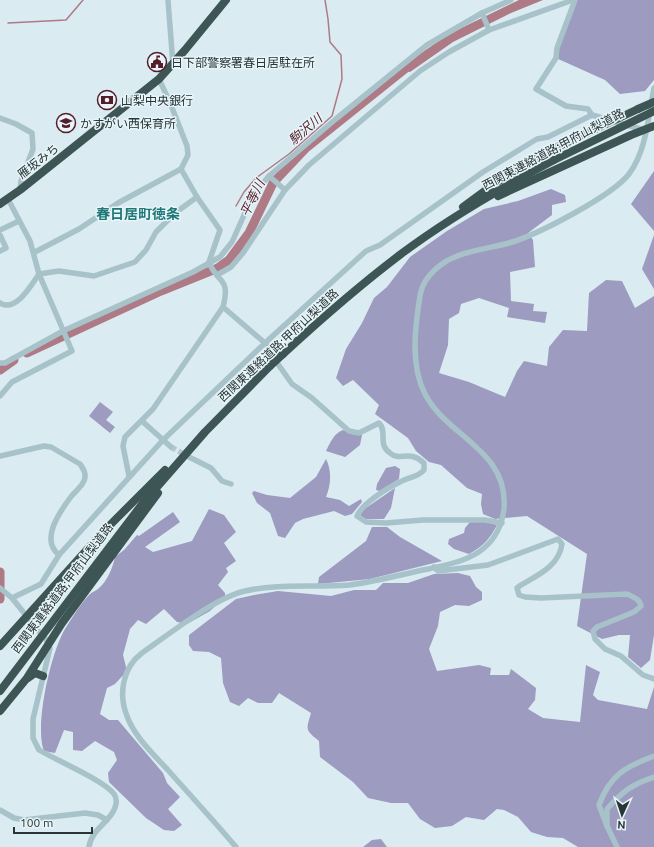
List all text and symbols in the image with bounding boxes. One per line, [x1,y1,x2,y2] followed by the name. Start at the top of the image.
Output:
[146,51,168,73] public building icon: 日下部警察署春日居駐在所
[171,56,315,69] place label: 日下部警察署春日居駐在所
[96,89,118,111] bank icon: 山梨中央銀行
[121,94,193,107] place label: 山梨中央銀行
[480,106,626,192] street label: 西関東連絡道路;甲府山梨道路
[286,110,326,147] water label: 駒沢川
[55,112,77,134] school or university icon: かすがい西保育所
[80,117,176,130] place label: かすがい西保育所
[15,141,61,181] street label: 雁坂みち
[237,176,268,219] water label: 平等川
[96,206,180,222] district label: 春日居町徳条
[215,286,341,404] street label: 西関東連絡道路;甲府山梨道路
[9,521,115,655] street label: 西関東連絡道路;甲府山梨道路
[602,795,642,835] north arrow
[14,809,92,835] scale bar
[20,816,53,829] text: 100 m
[617,819,626,831] text: N

